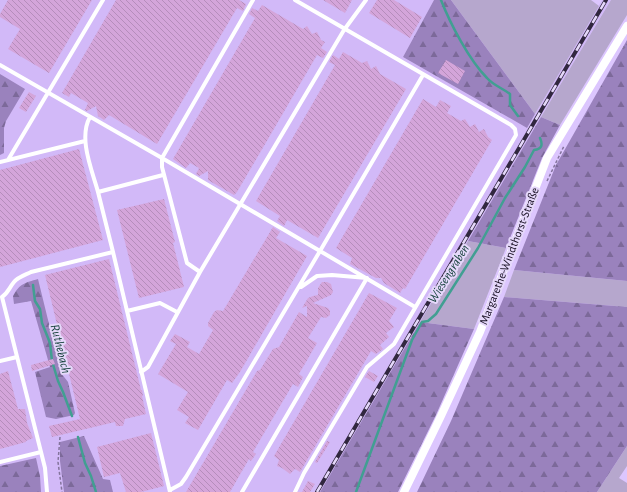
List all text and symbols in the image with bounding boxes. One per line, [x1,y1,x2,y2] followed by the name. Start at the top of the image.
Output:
[477,186,541,326] street label: Margarethe-Windthorst-Straße
[426,242,472,306] water label: Wiesengraben
[48,323,72,375] water label: Ruthebach

